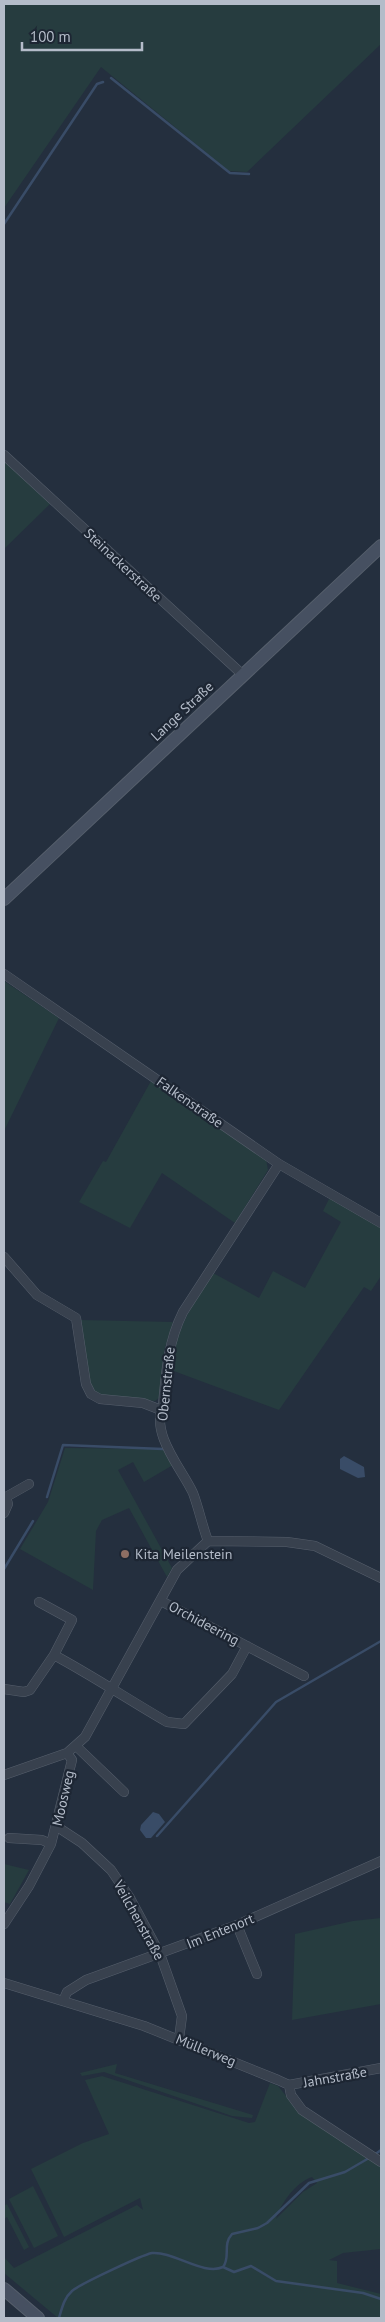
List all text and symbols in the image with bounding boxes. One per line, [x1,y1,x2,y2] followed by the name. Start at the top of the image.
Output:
[22,20,142,52] scale bar
[30,27,71,46] text: 100 m
[80,524,166,606] street label: Steinackerstraße
[147,677,217,745] street label: Lange Straße
[153,1072,227,1132] street label: Falkenstraße
[153,1346,179,1422] street label: Obernstraße
[135,1545,233,1563] place label: Kita Meilenstein
[119,1548,131,1560] marker: Kita Meilenstein
[166,1597,242,1649] street label: Orchideering
[48,1768,78,1828] street label: Moosweg
[109,1876,168,1963] street label: Veilchenstraße
[184,1909,257,1953] street label: Im Entenort
[173,2030,239,2070] street label: Müllerweg
[301,2063,368,2092] street label: Jahnstraße

